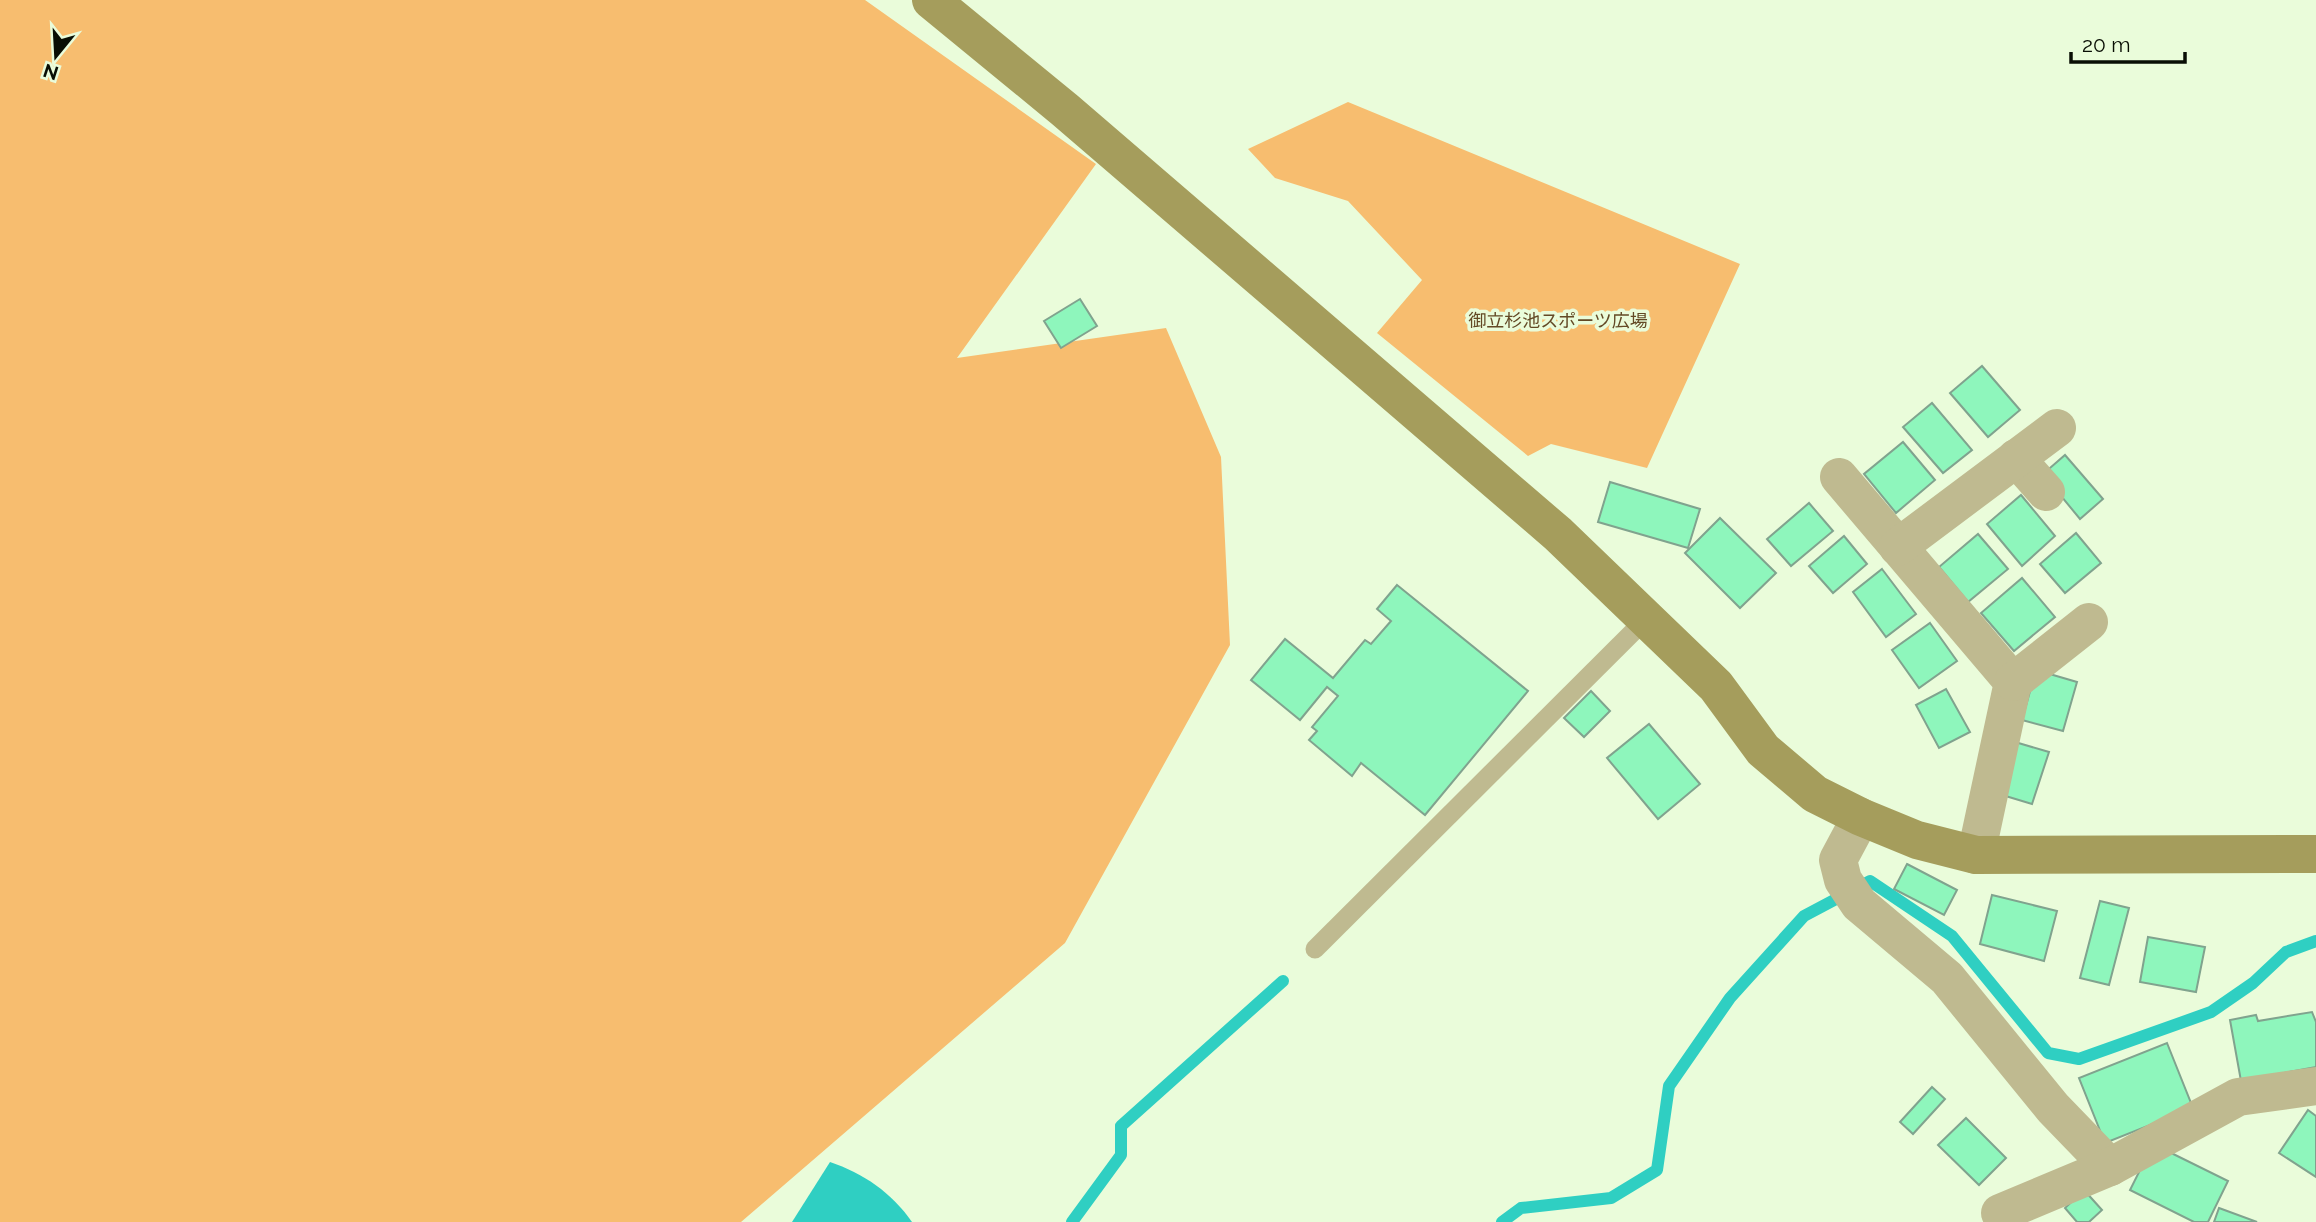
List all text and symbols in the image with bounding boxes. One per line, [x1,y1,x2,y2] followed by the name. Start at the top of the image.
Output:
[21,21,91,91] north arrow
[2071,21,2185,65] scale bar
[2082,32,2130,57] text: 20 m
[40,59,61,85] text: N
[1468,310,1648,331] park label: 御立杉池スポーツ広場

